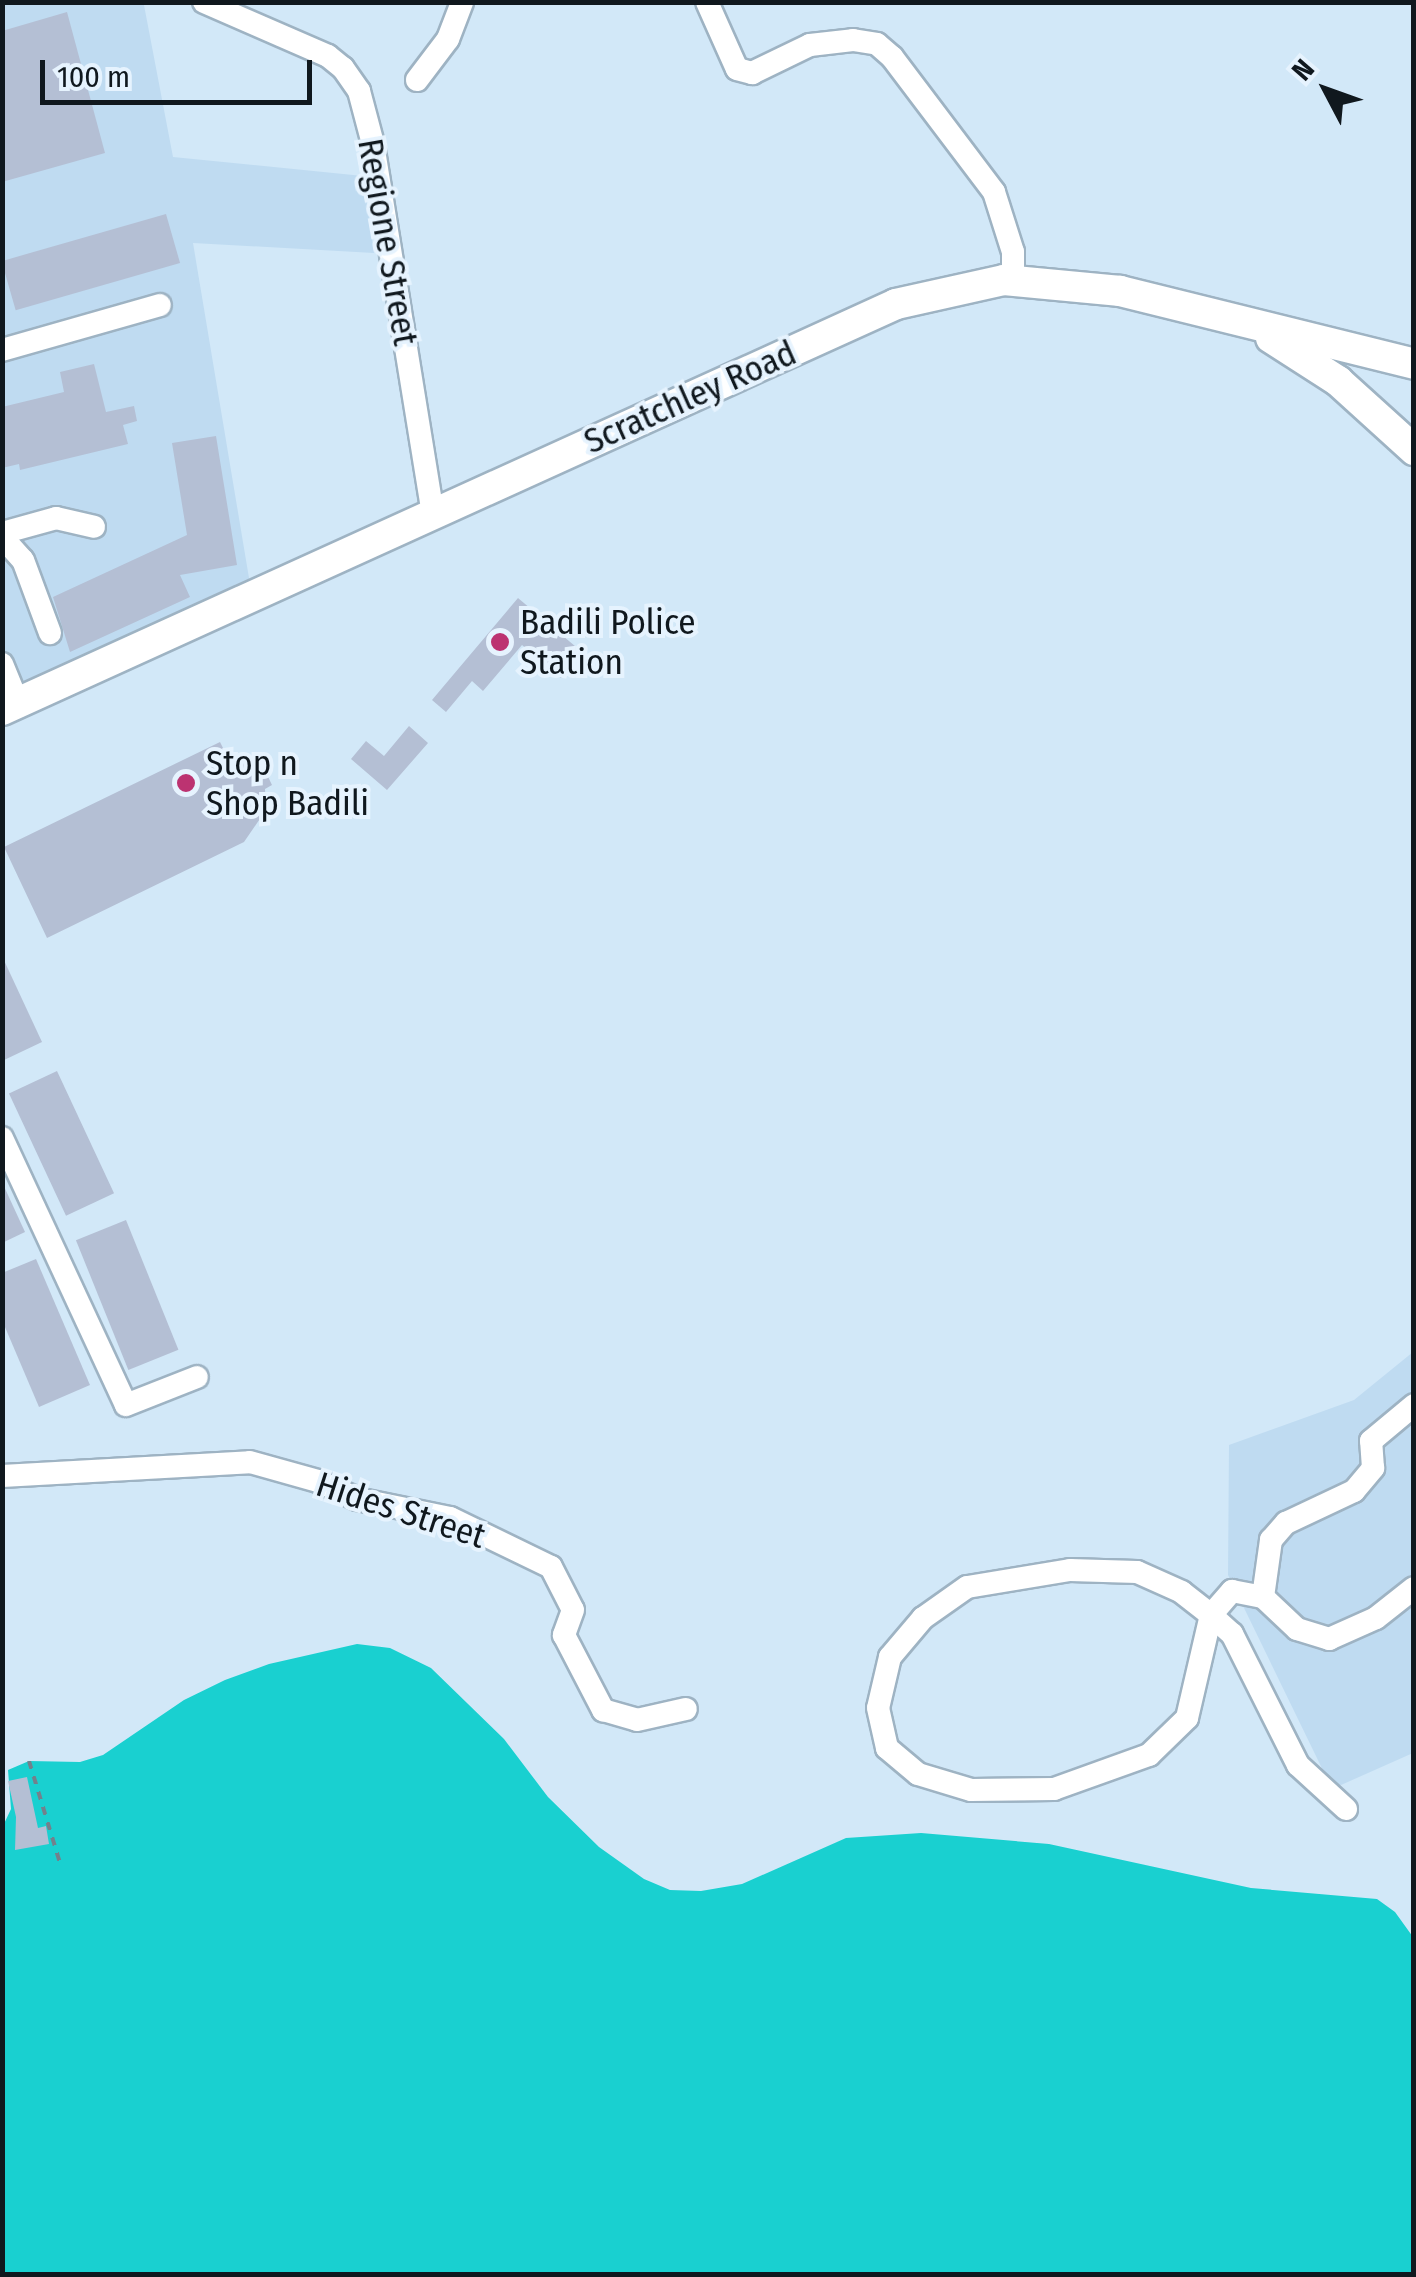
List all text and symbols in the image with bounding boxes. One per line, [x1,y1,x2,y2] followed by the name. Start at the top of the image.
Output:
[45,40,318,102] scale bar
[1276,40,1376,140] north arrow
[1285,53,1321,87] text: N
[57,59,130,95] text: 100 m
[349,135,427,349] street label: Regione Street
[578,332,802,462] street label: Scratchley Road
[520,601,695,683] place label: Badili Police Station
[489,631,511,653] marker: Badili Police Station
[206,742,369,824] place label: Stop n Shop Badili
[175,772,197,794] marker: Stop n Shop Badili
[311,1463,491,1557] street label: Hides Street

